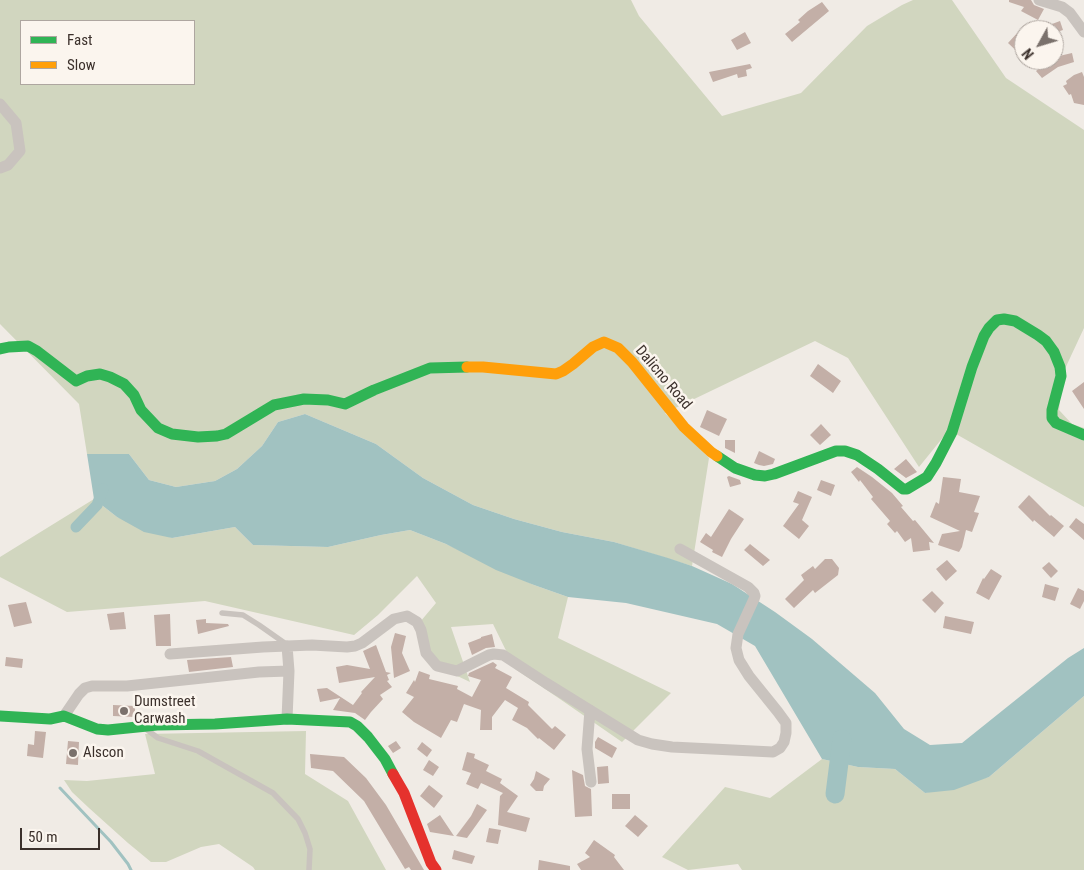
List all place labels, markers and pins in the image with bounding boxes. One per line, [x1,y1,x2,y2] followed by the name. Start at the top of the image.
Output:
[134,693,195,728] place label: Dumstreet Carwash
[118,705,130,717] marker: Dumstreet Carwash
[83,744,124,762] place label: Alscon
[67,747,79,759] marker: Alscon

